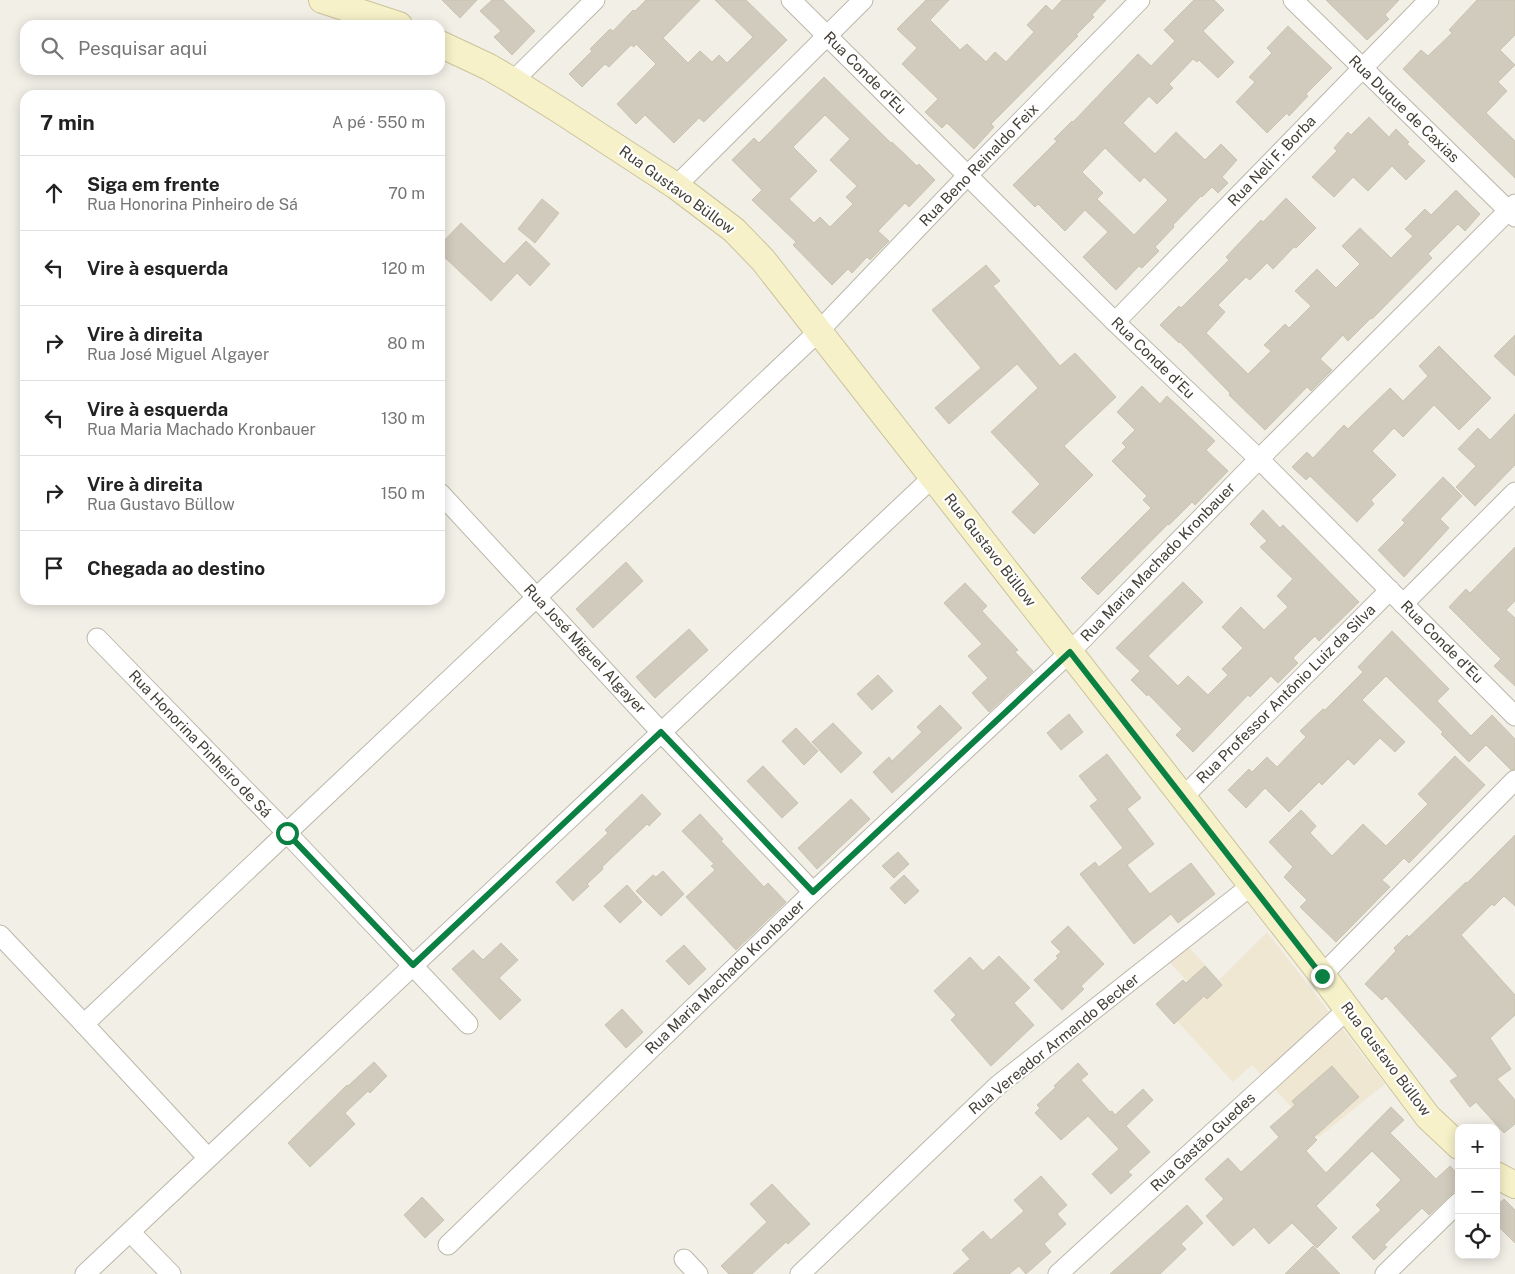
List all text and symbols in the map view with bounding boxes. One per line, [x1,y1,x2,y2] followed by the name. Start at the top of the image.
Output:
[20,20,445,75] search box
[821,28,910,117] street label: Rua Conde d'Eu
[38,34,66,62] icon: search
[78,37,207,59] text: Pesquisar aqui
[1346,52,1463,166] street label: Rua Duque de Caxias
[916,100,1042,229] street label: Rua Beno Reinaldo Feix
[40,110,95,135] text: 7 min
[1224,112,1319,209] street label: Rua Neli F. Borba
[332,113,425,132] text: A pé · 550 m
[616,142,739,237] street label: Rua Gustavo Büllow
[87,173,220,195] text: Siga em frente
[40,179,68,207] icon: ahead
[388,184,425,203] text: 70 m
[87,195,298,214] text: Rua Honorina Pinheiro de Sá
[40,254,68,282] icon: left
[87,257,228,279] text: Vire à esquerda
[381,259,425,278] text: 120 m
[1108,314,1199,402] street label: Rua Conde d'Eu
[87,323,203,345] text: Vire à direita
[40,329,68,357] icon: right
[387,334,425,353] text: 80 m
[87,345,269,364] text: Rua José Miguel Algayer
[87,398,228,420] text: Vire à esquerda
[40,404,68,432] icon: left
[381,409,425,428] text: 130 m
[87,420,316,439] text: Rua Maria Machado Kronbauer
[87,473,203,495] text: Vire à direita
[1077,478,1238,645] street label: Rua Maria Machado Kronbauer
[40,479,68,507] icon: right
[381,484,425,503] text: 150 m
[941,490,1040,610] street label: Rua Gustavo Büllow
[87,495,235,514] text: Rua Gustavo Büllow
[40,554,68,582] icon: arrive
[87,557,265,579] text: Chegada ao destino
[521,580,650,717] street label: Rua José Miguel Algayer
[1398,597,1487,686] street label: Rua Conde d'Eu
[1193,601,1378,786] street label: Rua Professor Antônio Luiz da Silva
[126,667,275,821] street label: Rua Honorina Pinheiro de Sá
[276,822,299,845] route start
[642,896,808,1057] street label: Rua Maria Machado Kronbauer
[1311,965,1334,988] route end
[965,970,1142,1118] street label: Rua Vereador Armando Becker
[1338,998,1435,1119] street label: Rua Gustavo Büllow
[1147,1089,1258,1194] street label: Rua Gastão Guedes
[1455,1124,1500,1259] map controls
[1455,1124,1500,1169] button: +
[1455,1169,1500,1214] button: −
[1455,1214,1500,1259] button: locate

